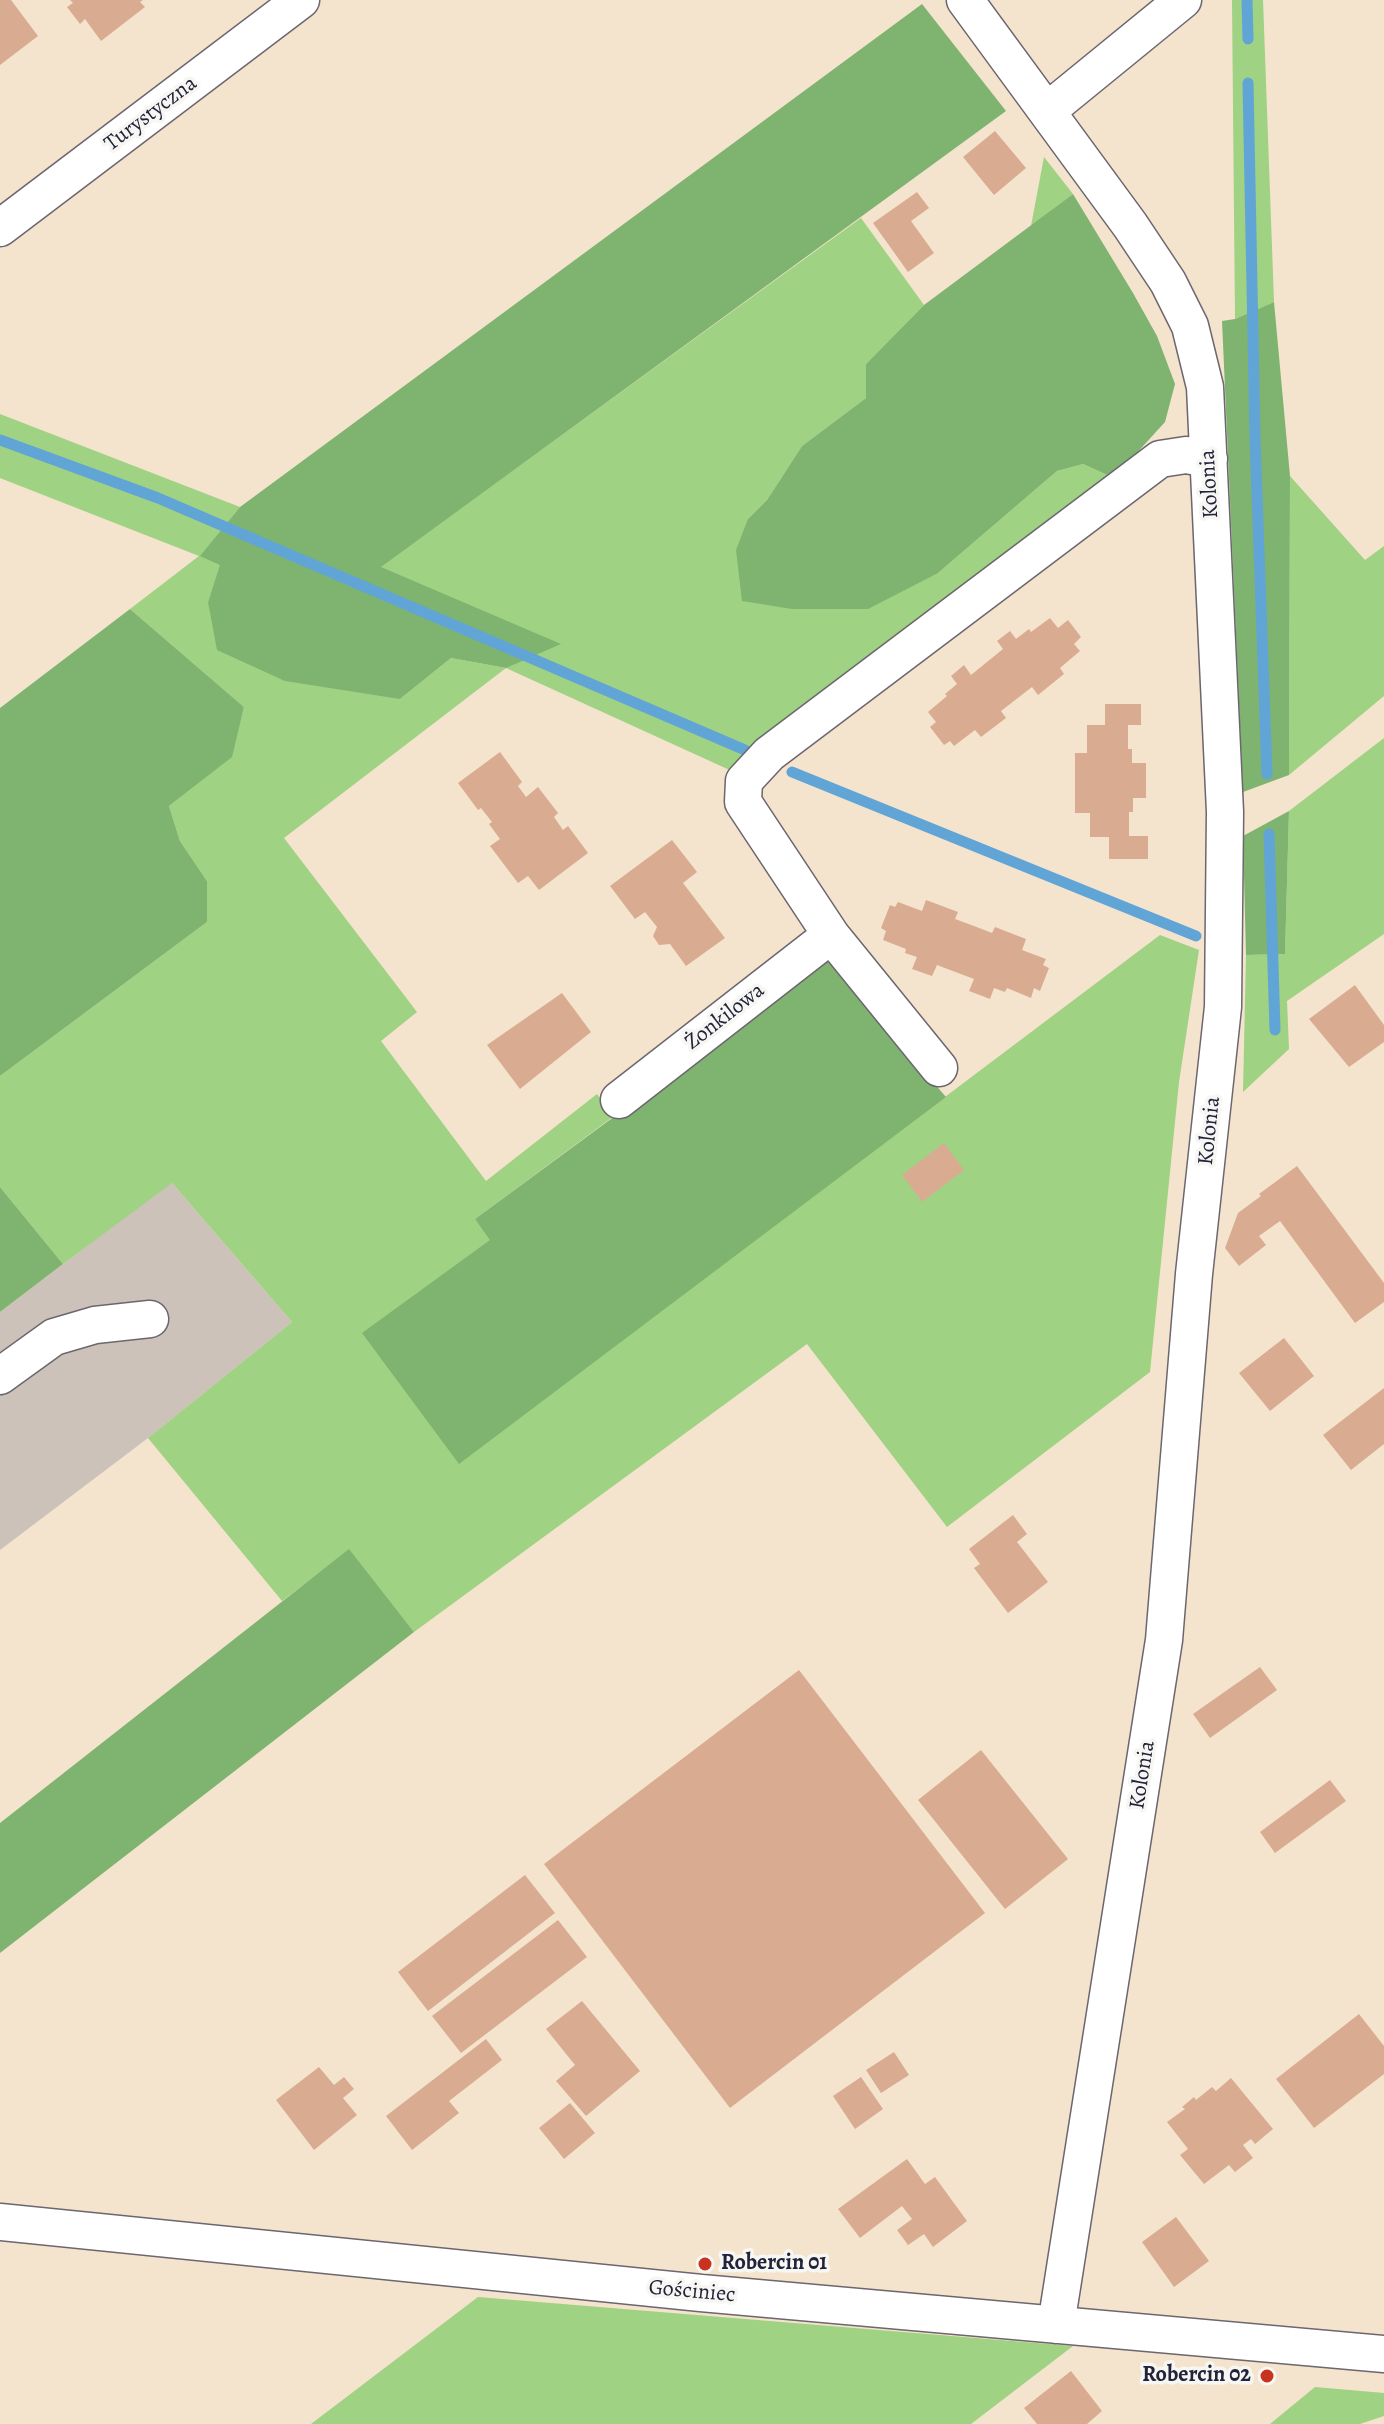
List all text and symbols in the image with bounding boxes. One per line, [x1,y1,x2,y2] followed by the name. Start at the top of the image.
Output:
[99,71,203,157] street label: Turystyczna
[1195,449,1225,519] street label: Kolonia
[680,978,770,1056] street label: Żonkilowa
[1193,1095,1227,1167] street label: Kolonia
[1125,1739,1161,1811] street label: Kolonia
[721,2251,827,2277] place label: Robercin 01
[696,2255,714,2273] marker: Robercin 01
[648,2275,736,2309] street label: Gościniec
[1142,2363,1251,2389] place label: Robercin 02
[1258,2367,1276,2385] marker: Robercin 02

